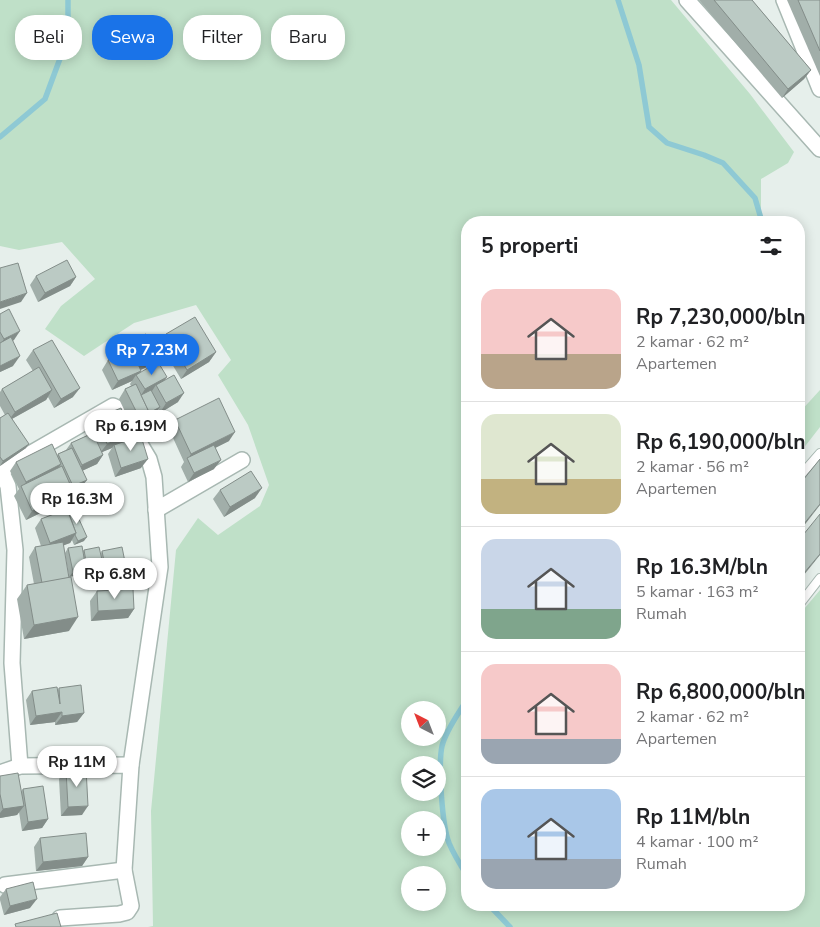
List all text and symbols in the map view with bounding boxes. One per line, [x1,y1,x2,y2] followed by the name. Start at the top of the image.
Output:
[15,15,82,60] chip: Beli
[92,15,173,60] chip: Sewa
[183,15,261,60] chip: Filter
[271,15,345,60] chip: Baru
[481,232,578,260] text: 5 properti
[757,232,785,260] icon: filters
[636,303,805,331] text: Rp 7,230,000/bln
[521,309,581,369] icon: home
[636,331,749,353] text: 2 kamar · 62 m²
[100,334,204,376] pin: Rp 7.23M
[116,339,188,361] text: Rp 7.23M
[636,353,717,375] text: Apartemen
[79,410,183,452] pin: Rp 6.19M
[95,415,167,437] text: Rp 6.19M
[636,428,805,456] text: Rp 6,190,000/bln
[521,434,581,494] icon: home
[636,456,749,478] text: 2 kamar · 56 m²
[636,478,717,500] text: Apartemen
[25,482,129,525] pin: Rp 16.3M
[41,488,113,510] text: Rp 16.3M
[636,553,768,581] text: Rp 16.3M/bln
[69,558,161,600] pin: Rp 6.8M
[521,559,581,619] icon: home
[84,563,146,585] text: Rp 6.8M
[636,581,759,603] text: 5 kamar · 163 m²
[636,603,687,625] text: Rumah
[636,678,805,706] text: Rp 6,800,000/bln
[521,684,581,744] icon: home
[401,701,446,746] north arrow
[401,701,446,911] map controls
[636,706,749,728] text: 2 kamar · 62 m²
[636,728,717,750] text: Apartemen
[36,746,118,788] pin: Rp 11M
[48,751,106,773] text: Rp 11M
[401,756,446,801] button: layers
[636,803,750,831] text: Rp 11M/bln
[521,809,581,869] icon: home
[401,811,446,856] button: +
[636,831,759,853] text: 4 kamar · 100 m²
[636,853,687,875] text: Rumah
[401,866,446,911] button: −

